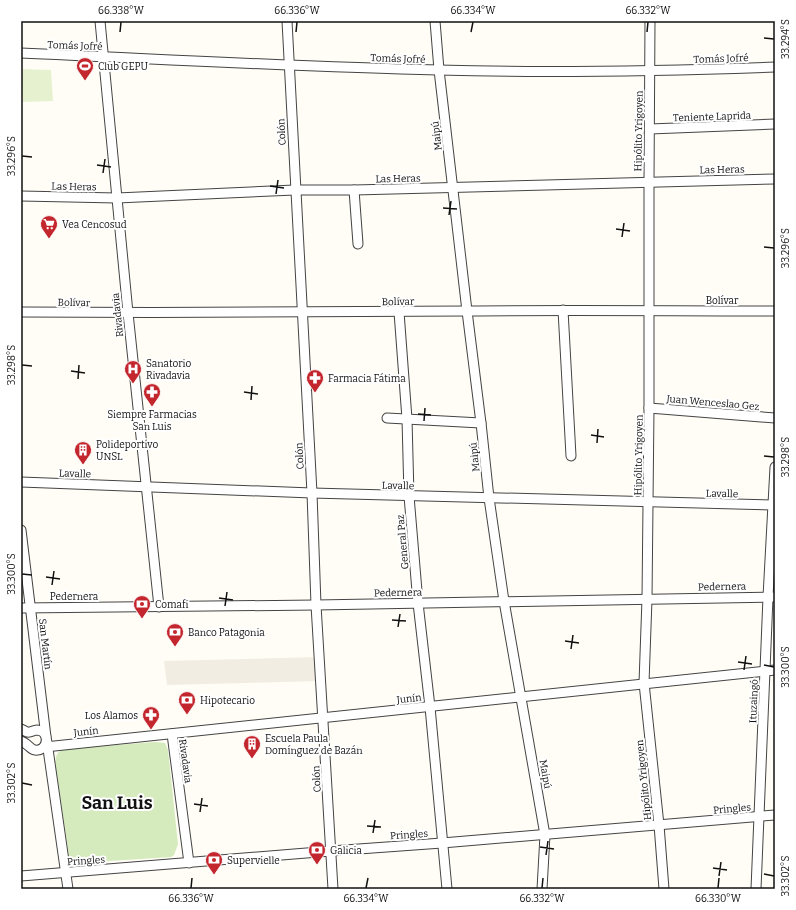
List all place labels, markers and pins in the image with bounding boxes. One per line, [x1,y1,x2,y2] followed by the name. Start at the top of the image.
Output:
[75,56,95,81] sports icon: Club GEPU
[98,61,148,73] place label: Club GEPU
[39,214,59,239] supermarket icon: Vea Cencosud
[62,219,127,231] place label: Vea Cencosud
[146,358,192,382] place label: Sanatorio Rivadavia
[123,359,143,384] hospital icon: Sanatorio Rivadavia
[305,368,325,393] pharmacy icon: Farmacia Fátima
[328,373,406,385] place label: Farmacia Fátima
[142,382,162,407] pharmacy icon: Siempre Farmacias San Luis
[107,409,197,433] place label: Siempre Farmacias San Luis
[96,439,158,463] place label: Polideportivo UNSL
[73,440,93,465] building icon: Polideportivo UNSL
[132,594,152,619] bank icon: Comafi
[155,599,189,611] place label: Comafi
[165,622,185,647] bank icon: Banco Patagonia
[188,627,265,639] place label: Banco Patagonia
[177,690,197,715] bank icon: Hipotecario
[200,695,255,707] place label: Hipotecario
[141,705,161,730] pharmacy icon: Los Alamos
[85,710,138,722] place label: Los Alamos
[265,733,363,757] place label: Escuela Paula Domínguez de Bazán
[242,734,262,759] building icon: Escuela Paula Domínguez de Bazán
[307,840,327,865] bank icon: Galicia
[330,845,362,857] place label: Galicia
[204,850,224,875] bank icon: Supervielle
[227,855,280,867] place label: Supervielle

